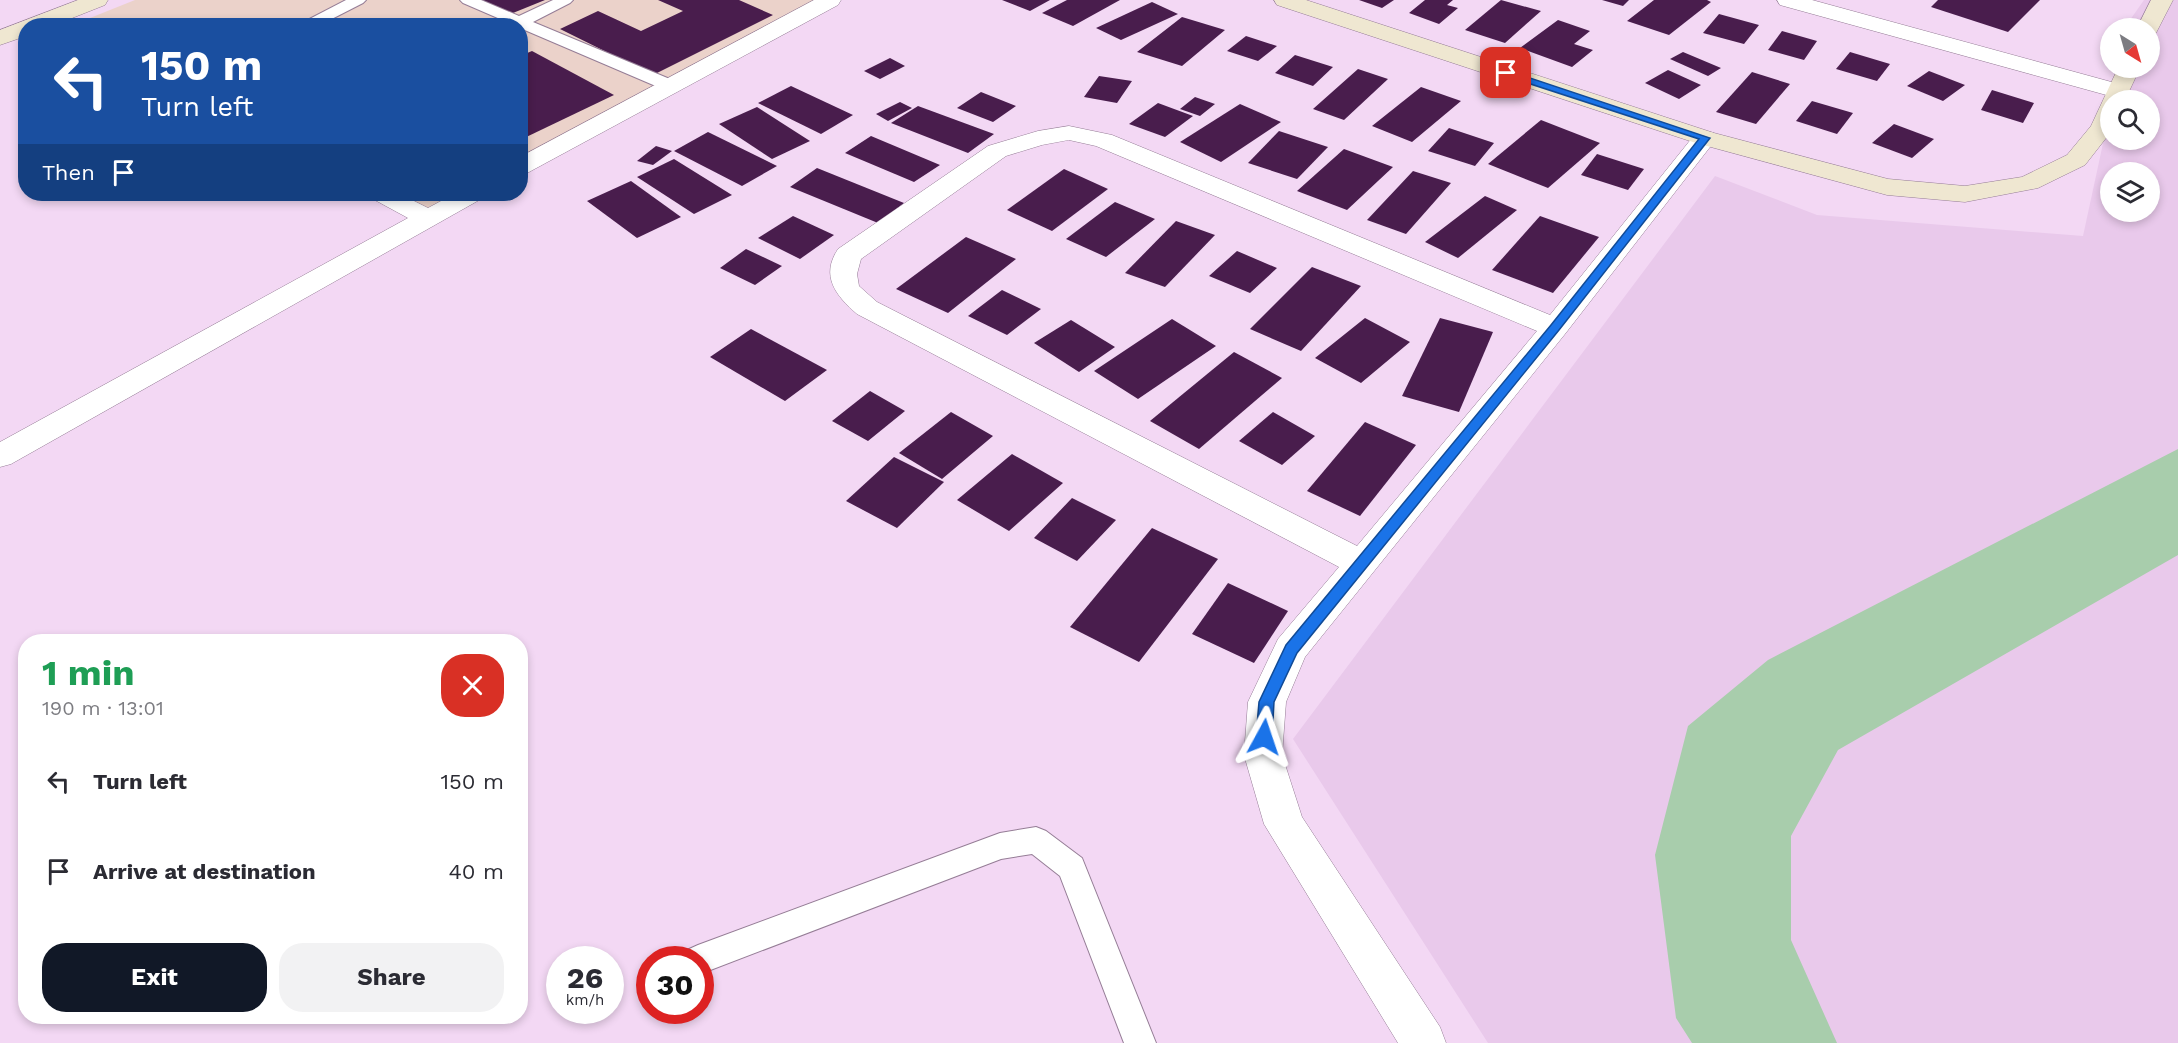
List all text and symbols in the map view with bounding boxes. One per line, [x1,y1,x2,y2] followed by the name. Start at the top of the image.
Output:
[2100,18,2160,78] north arrow
[2100,18,2160,222] map controls
[141,41,262,90] text: 150 m
[42,42,120,120] icon: left
[1480,47,1531,98] pin
[1489,56,1522,89] icon: arrive
[2100,90,2160,150] button: search
[141,91,253,123] text: Turn left
[107,156,140,189] icon: arrive
[42,160,95,185] text: Then
[2100,162,2160,222] button: layers
[42,652,134,694] text: 1 min
[441,654,504,717] button: close
[42,696,164,720] text: 190 m · 13:01
[1232,705,1296,769] position arrow
[42,765,75,798] icon: left
[93,769,187,794] text: Turn left
[440,769,504,794] text: 150 m
[42,855,75,888] icon: arrive
[93,859,316,884] text: Arrive at destination
[448,859,504,884] text: 40 m
[42,943,267,1012] button: Exit
[279,943,504,1012] button: Share
[636,946,714,1024] speed limit sign: 30
[567,960,603,995] text: 26
[566,991,604,1009] text: km/h

